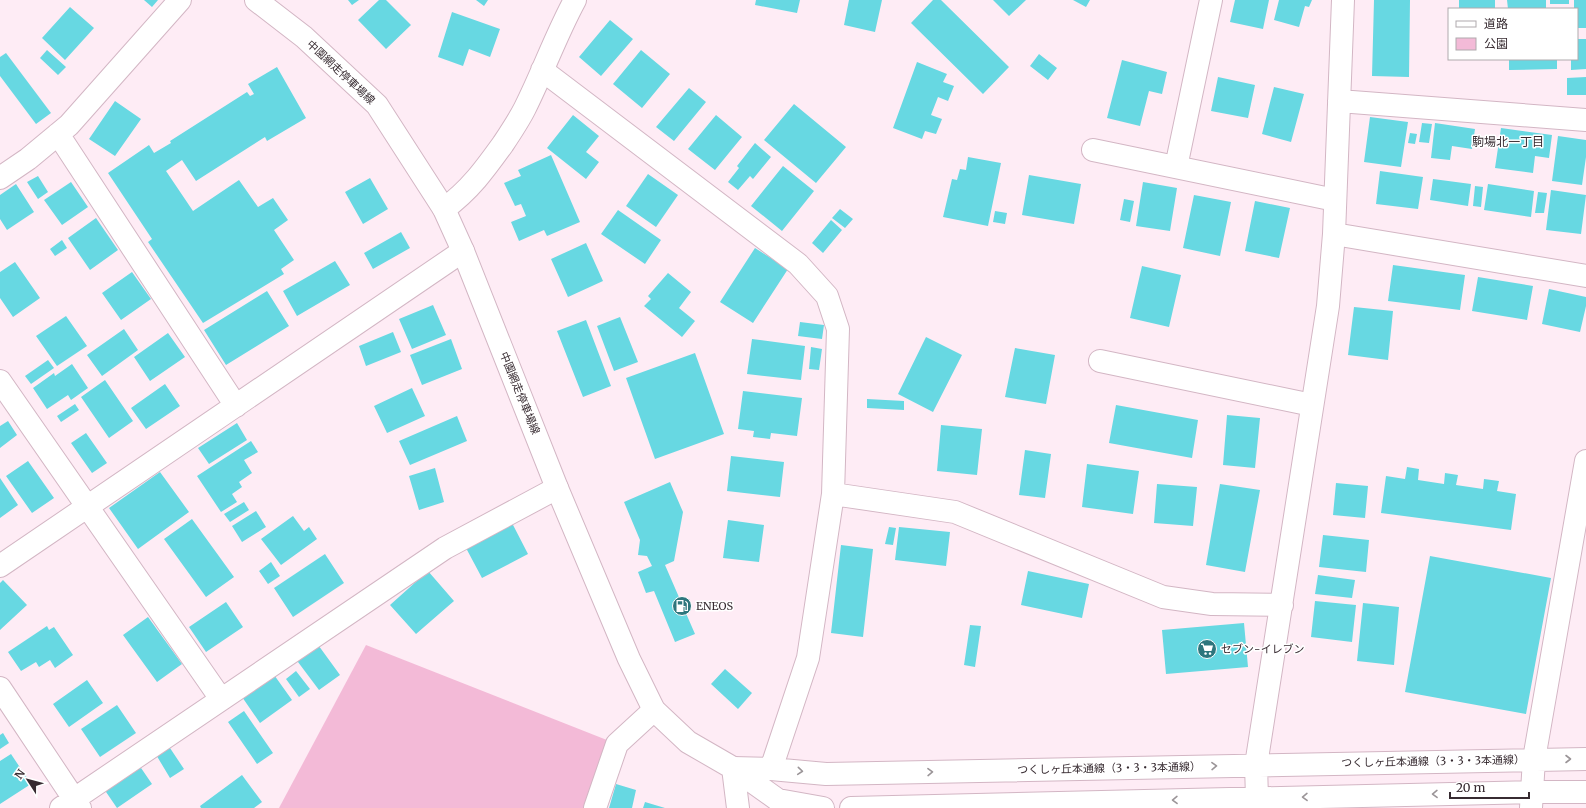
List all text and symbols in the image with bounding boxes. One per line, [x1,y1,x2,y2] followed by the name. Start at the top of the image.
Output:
[1448,8,1578,60] legend
[1484,16,1508,31] text: 道路
[1484,36,1508,51] text: 公園
[304,37,378,107] street label: 中園網走停車場線
[1472,134,1544,149] district label: 駒場北一丁目
[497,350,543,436] street label: 中園網走停車場線
[671,595,693,617] fuel station icon: ENEOS
[696,599,733,613] place label: ENEOS
[1196,638,1218,660] supermarket icon: セブン-イレブン
[1221,642,1304,656] place label: セブン-イレブン
[1341,752,1525,770] street label: つくしヶ丘本通線（3・3・3本通線）
[1565,755,1571,763] one-way arrow
[1017,759,1201,777] street label: つくしヶ丘本通線（3・3・3本通線）
[8,760,48,800] north arrow
[1211,762,1217,770] one-way arrow
[12,766,28,782] text: N
[797,767,803,776] one-way arrow
[927,768,933,776] one-way arrow
[1450,774,1529,800] scale bar
[1456,780,1485,795] text: 20 m
[1432,790,1438,799] one-way arrow
[1302,793,1308,801] one-way arrow
[1172,796,1178,805] one-way arrow

